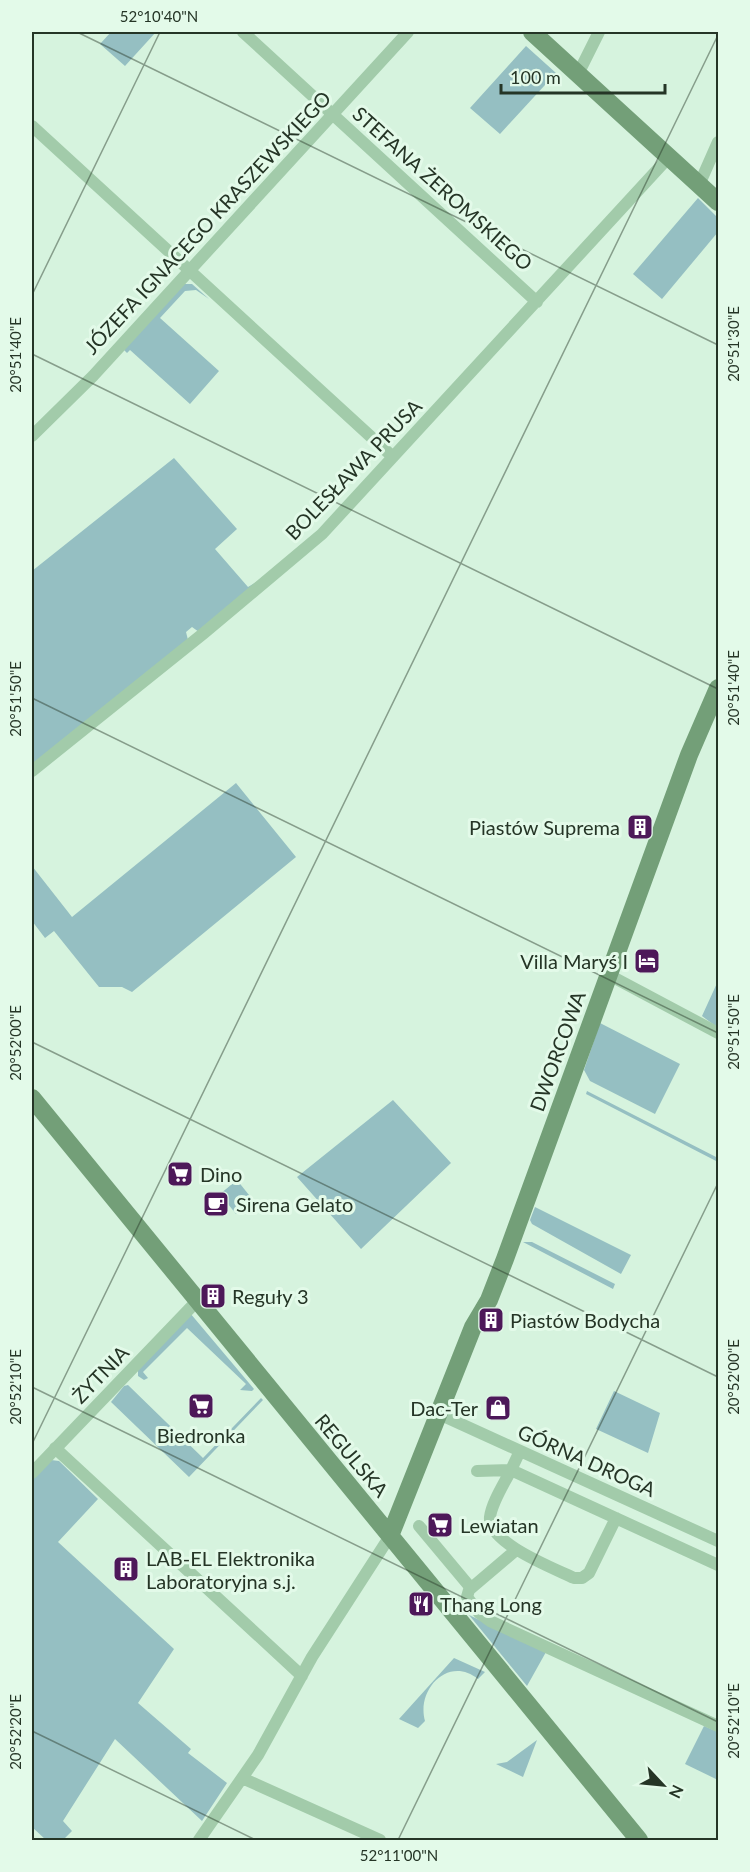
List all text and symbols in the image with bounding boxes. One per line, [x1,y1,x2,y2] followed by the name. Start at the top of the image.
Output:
[120,7,198,25] text: 52°10'40"N
[501,57,664,95] scale bar
[510,66,561,88] text: 100 m
[79,86,335,358] street label: JÓZEFA IGNACEGO KRASZEWSKIEGO
[348,101,538,275] street label: STEFANA ŻEROMSKIEGO
[724,306,742,382] text: 20°51'30"E
[6,317,24,393] text: 20°51'40"E
[280,393,427,544] street label: BOLESŁAWA PRUSA
[724,650,742,726] text: 20°51'40"E
[6,661,24,737] text: 20°51'50"E
[625,812,655,842] building icon: Piastów Suprema
[469,815,620,839] place label: Piastów Suprema
[632,946,662,976] hotel icon: Villa Maryś I
[520,949,628,973] place label: Villa Maryś I
[524,987,590,1114] street label: DWORCOWA
[724,994,742,1070] text: 20°51'50"E
[6,1005,24,1081] text: 20°52'00"E
[165,1159,195,1189] supermarket icon: Dino
[200,1162,242,1186] place label: Dino
[201,1189,231,1219] cafe icon: Sirena Gelato
[236,1192,353,1216] place label: Sirena Gelato
[198,1281,228,1311] building icon: Reguły 3
[232,1284,309,1308] place label: Reguły 3
[476,1305,506,1335] building icon: Piastów Bodycha
[510,1308,660,1332] place label: Piastów Bodycha
[724,1339,742,1415] text: 20°52'00"E
[67,1340,134,1408] street label: ŻYTNIA
[6,1349,24,1425] text: 20°52'10"E
[186,1391,216,1421] supermarket icon: Biedronka
[483,1393,513,1423] shop icon: Dac-Ter
[410,1396,479,1420] place label: Dac-Ter
[310,1409,394,1502] street label: REGULSKA
[514,1419,660,1501] street label: GÓRNA DROGA
[157,1423,245,1447] place label: Biedronka
[425,1510,455,1540] supermarket icon: Lewiatan
[460,1513,539,1537] place label: Lewiatan
[146,1546,315,1593] place label: LAB-EL Elektronika Laboratoryjna s.j.
[111,1554,141,1584] building icon: LAB-EL Elektronika Laboratoryjna s.j.
[406,1589,436,1619] restaurant icon: Thang Long
[440,1592,542,1616] place label: Thang Long
[724,1683,742,1759] text: 20°52'10"E
[6,1694,24,1770] text: 20°52'20"E
[633,1755,693,1815] north arrow
[666,1782,688,1801] text: N
[360,1846,438,1864] text: 52°11'00"N

